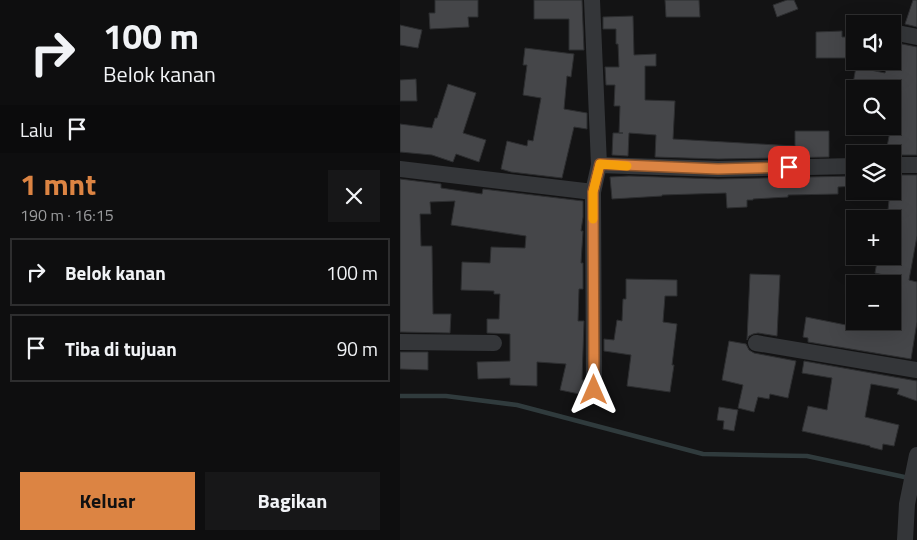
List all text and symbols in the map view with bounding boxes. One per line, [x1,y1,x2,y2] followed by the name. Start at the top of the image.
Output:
[103,9,199,63] text: 100 m
[846,15,901,330] map controls
[846,15,901,70] button: sound
[20,20,85,85] icon: right
[103,57,216,91] text: Belok kanan
[846,80,901,135] button: search
[20,115,53,144] text: Lalu
[63,115,91,143] icon: arrive
[846,145,901,200] button: layers
[768,146,810,188] pin
[775,153,803,181] icon: arrive
[20,161,96,207] text: 1 mnt
[328,170,380,222] button: close
[20,203,114,227] text: 190 m · 16:15
[846,210,901,265] button: +
[22,258,50,286] icon: right
[65,258,166,287] text: Belok kanan
[326,258,378,287] text: 100 m
[846,275,901,330] button: −
[22,334,50,362] icon: arrive
[65,334,177,363] text: Tiba di tujuan
[337,334,378,363] text: 90 m
[567,363,619,415] position arrow
[20,472,195,530] button: Keluar
[205,472,380,530] button: Bagikan

